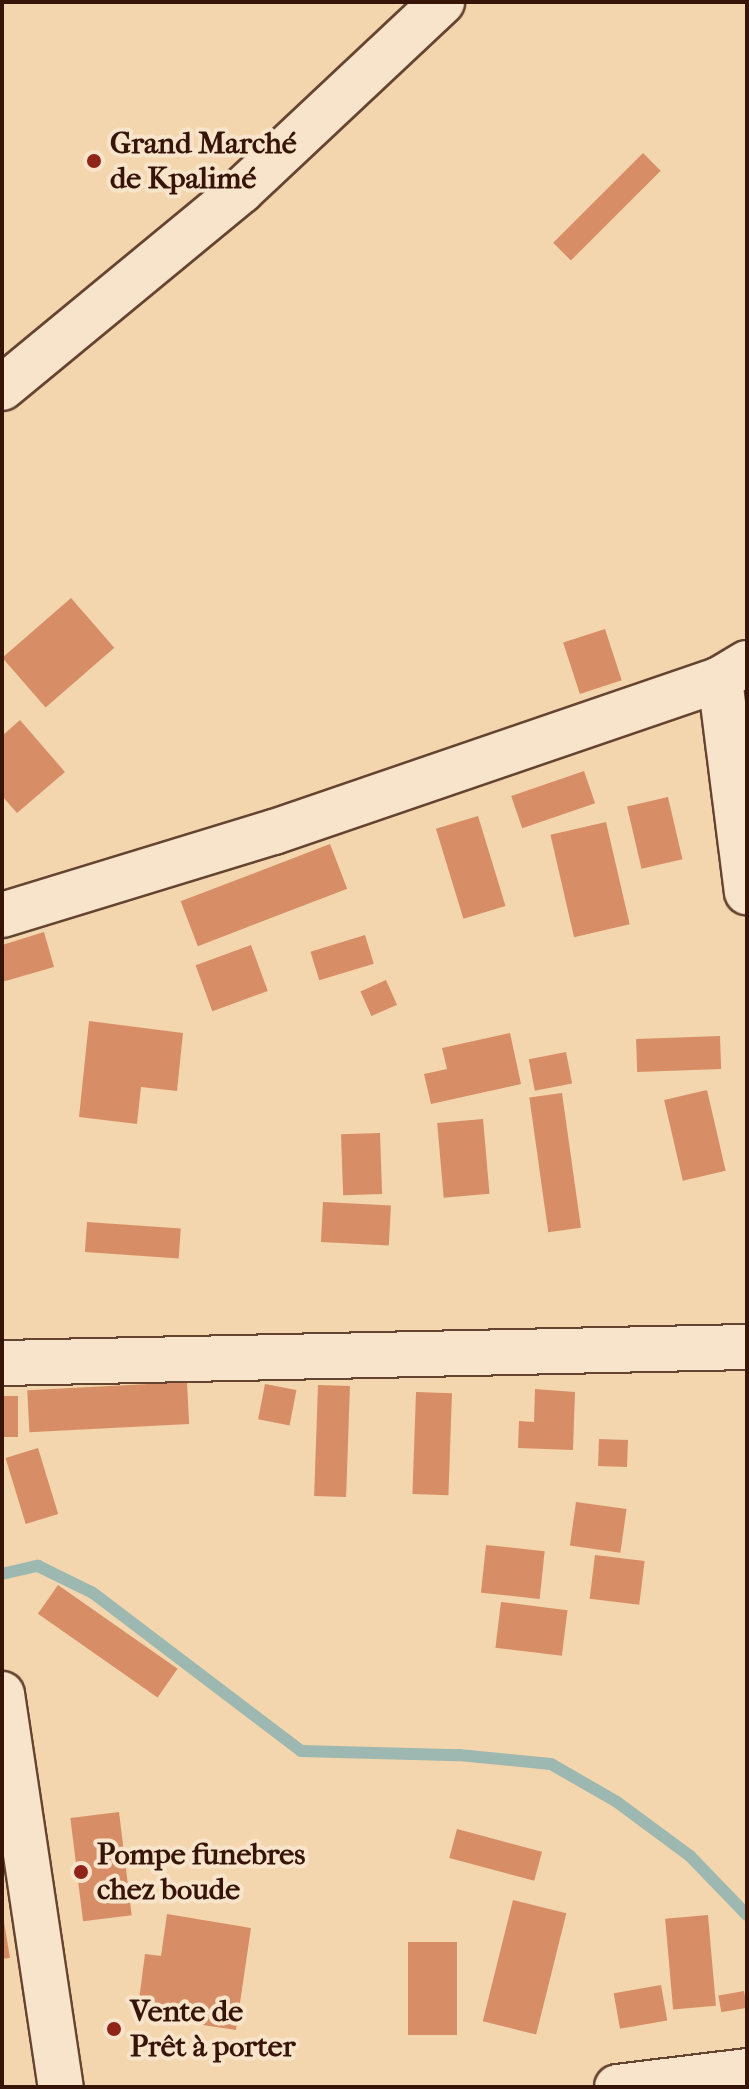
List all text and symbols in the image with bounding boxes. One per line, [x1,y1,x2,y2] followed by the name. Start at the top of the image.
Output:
[110,126,297,196] place label: Grand Marché de Kpalimé
[85,152,103,170] marker: Grand Marché de Kpalimé
[97,1837,305,1908] place label: Pompe funebres chez boude
[72,1863,90,1881] marker: Pompe funebres chez boude
[130,1994,295,2064] place label: Vente de Prêt à porter
[105,2020,123,2038] marker: Vente de Prêt à porter

